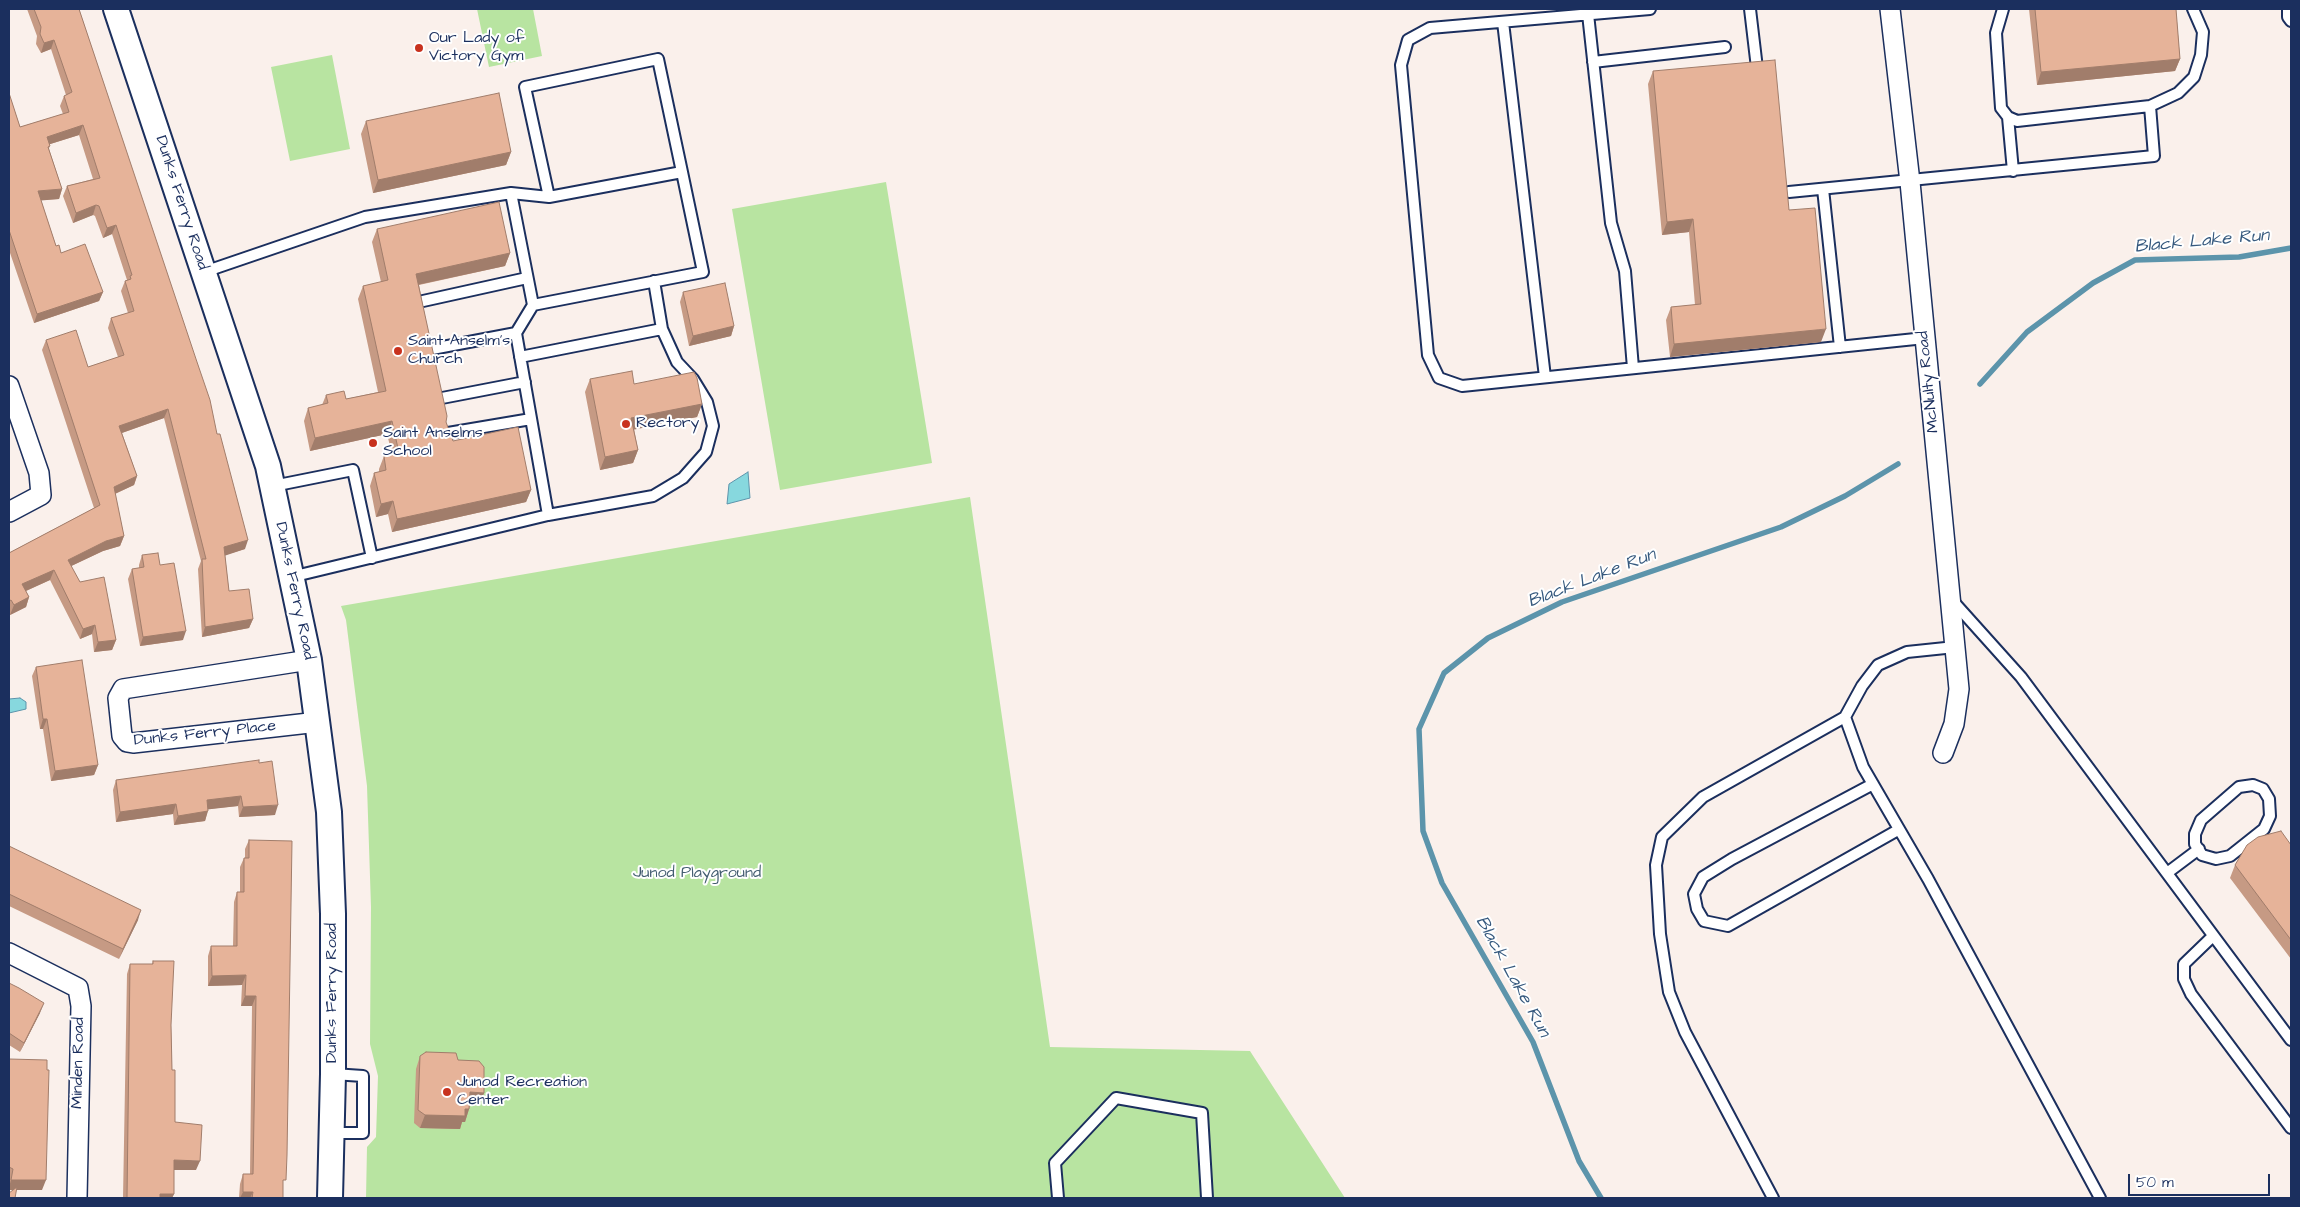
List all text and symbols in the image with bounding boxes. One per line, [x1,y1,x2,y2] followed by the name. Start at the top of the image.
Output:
[429,29,524,67] place label: Our Lady of Victory Gym
[413,42,425,54] marker: Our Lady of Victory Gym
[150,133,212,273] street label: Dunks Ferry Road
[2134,225,2270,259] water label: Black Lake Run
[1914,330,1944,434] street label: McNulty Road
[408,332,510,370] place label: Saint Anselm's Church
[392,345,404,357] marker: Saint Anselm's Church
[636,414,699,434] place label: Rectory
[620,418,632,430] marker: Rectory
[383,424,483,462] place label: Saint Anselms School
[367,437,379,449] marker: Saint Anselms School
[270,520,318,662] street label: Dunks Ferry Road
[1525,545,1659,613] water label: Black Lake Run
[133,717,277,751] street label: Dunks Ferry Place
[633,864,761,884] park label: Junod Playground
[1470,913,1554,1041] water label: Black Lake Run
[323,923,343,1063] street label: Dunks Ferry Road
[69,1017,89,1109] street label: Minden Road
[457,1073,587,1111] place label: Junod Recreation Center
[441,1086,453,1098] marker: Junod Recreation Center
[2130,1164,2272,1196] scale bar
[2136,1172,2174,1193] text: 50 m

